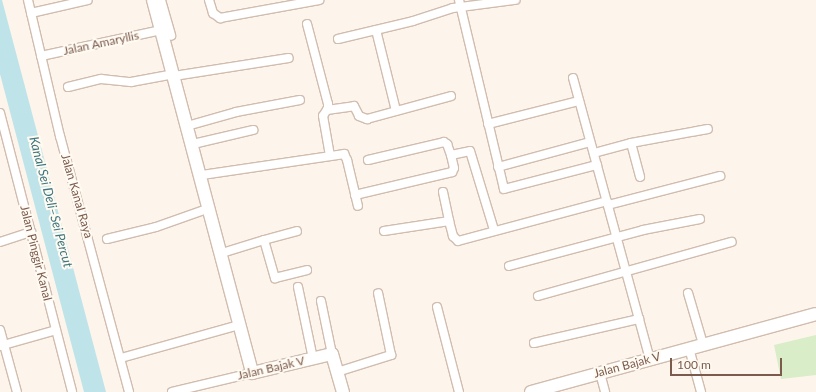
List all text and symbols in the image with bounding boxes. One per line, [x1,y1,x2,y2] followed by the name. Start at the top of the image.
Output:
[62,28,140,58] street label: Jalan Amaryllis
[26,135,76,269] water label: Kanal Sei Deli–Sei Percut
[58,152,96,240] street label: Jalan Kanal Raya
[17,204,55,302] street label: Jalan Pinggir Kanal
[592,349,662,381] street label: Jalan Bajak V
[672,350,784,376] scale bar
[236,353,306,383] street label: Jalan Bajak V
[677,357,711,372] text: 100 m

